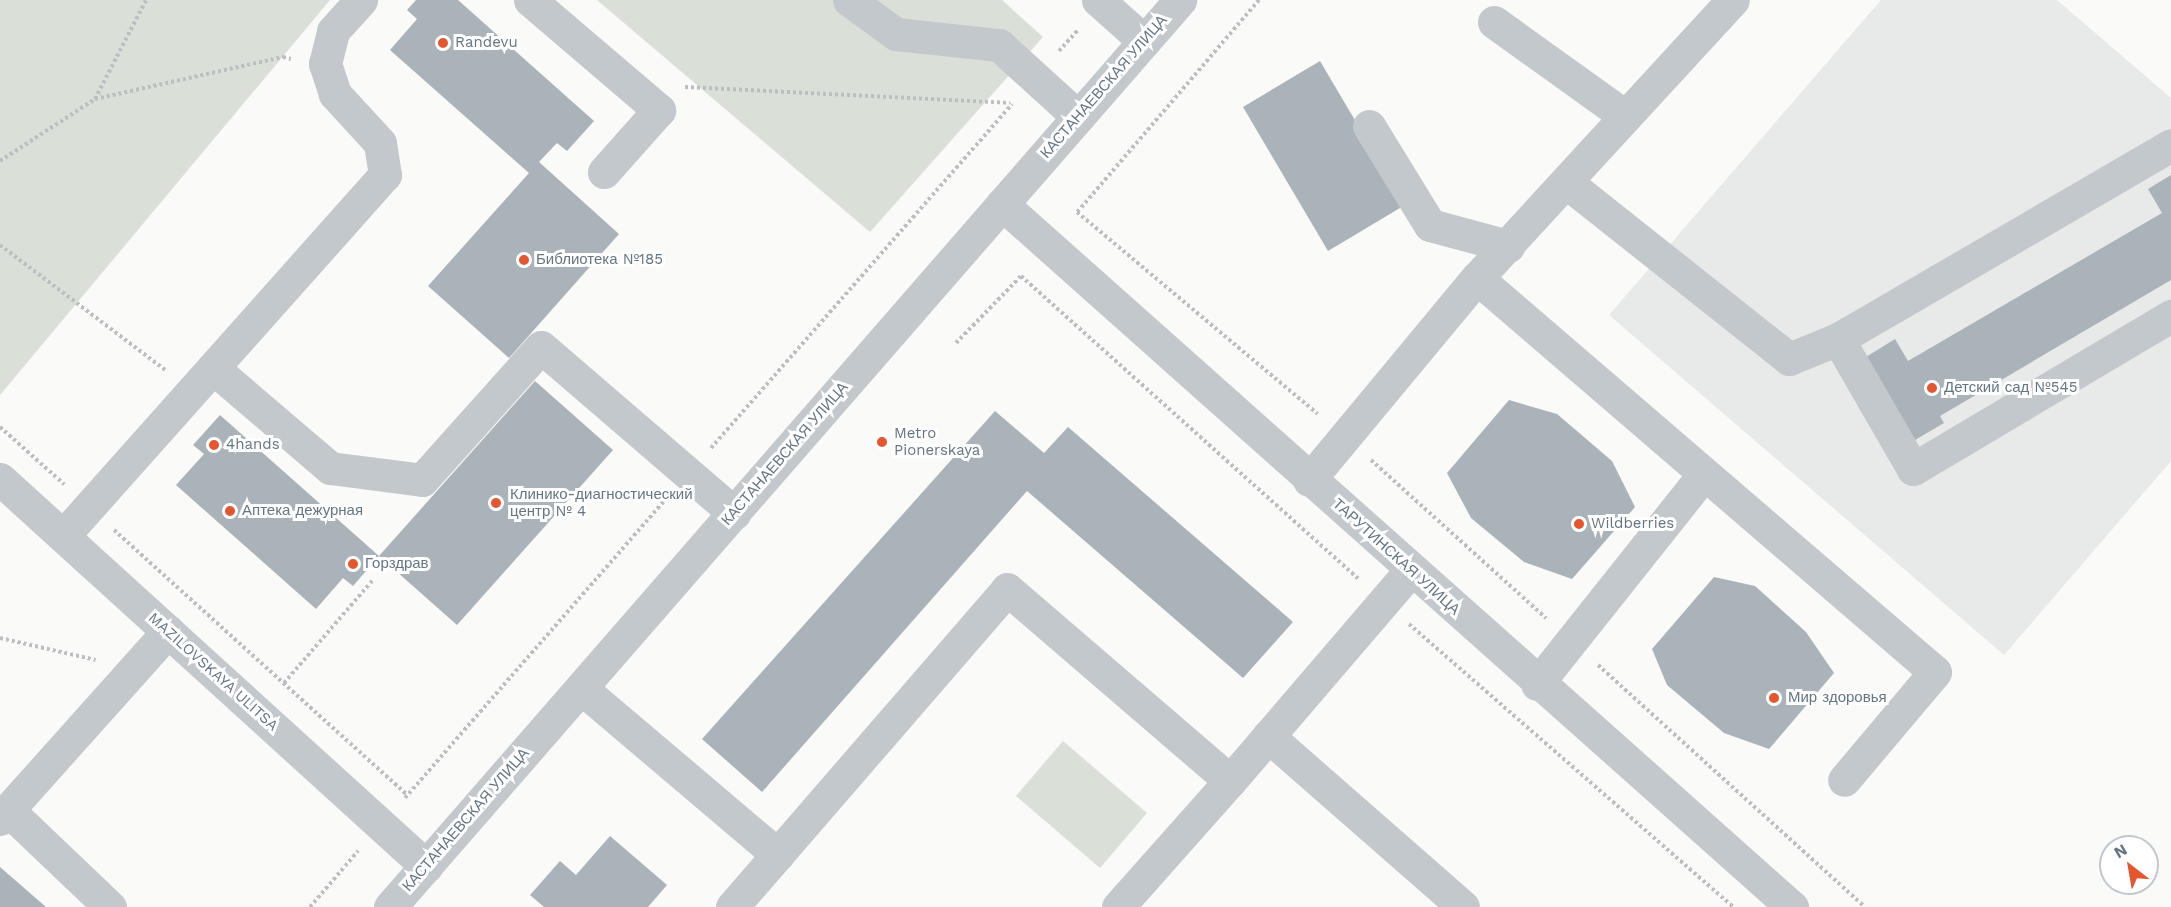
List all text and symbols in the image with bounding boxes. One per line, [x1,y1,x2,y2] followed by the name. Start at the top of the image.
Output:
[1037,12,1171,162] street label: КАСТАНАЕВСКАЯ УЛИЦА
[455,34,518,52] place label: Randevu
[436,36,450,50] marker: Randevu
[536,251,663,269] place label: Библиотека №185
[517,253,531,267] marker: Библиотека №185
[718,379,852,529] street label: КАСТАНАЕВСКАЯ УЛИЦА
[1944,379,2077,397] place label: Детский сад №545
[1925,381,1939,395] marker: Детский сад №545
[894,424,980,459] place label: Metro Pionerskaya
[875,435,889,449] marker: Metro Pionerskaya
[226,436,280,454] place label: 4hands
[207,438,221,452] marker: 4hands
[510,485,693,520] place label: Клинико-диагностический центр № 4
[487,494,505,512] marker: Клинико-диагностический центр № 4
[1329,495,1463,619] street label: ТАРУТИНСКАЯ УЛИЦА
[242,502,363,520] place label: Аптека дежурная
[223,504,237,518] marker: Аптека дежурная
[1591,515,1674,533] place label: Wildberries
[1572,517,1586,531] marker: Wildberries
[365,555,429,573] place label: Горздрав
[346,557,360,571] marker: Горздрав
[144,609,282,735] street label: MAZILOVSKAYA ULITSA
[1765,689,1783,707] marker: Мир здоровья
[1788,689,1887,707] place label: Мир здоровья
[399,745,533,895] street label: КАСТАНАЕВСКАЯ УЛИЦА
[2099,835,2159,895] north arrow
[2111,840,2130,862] text: N

